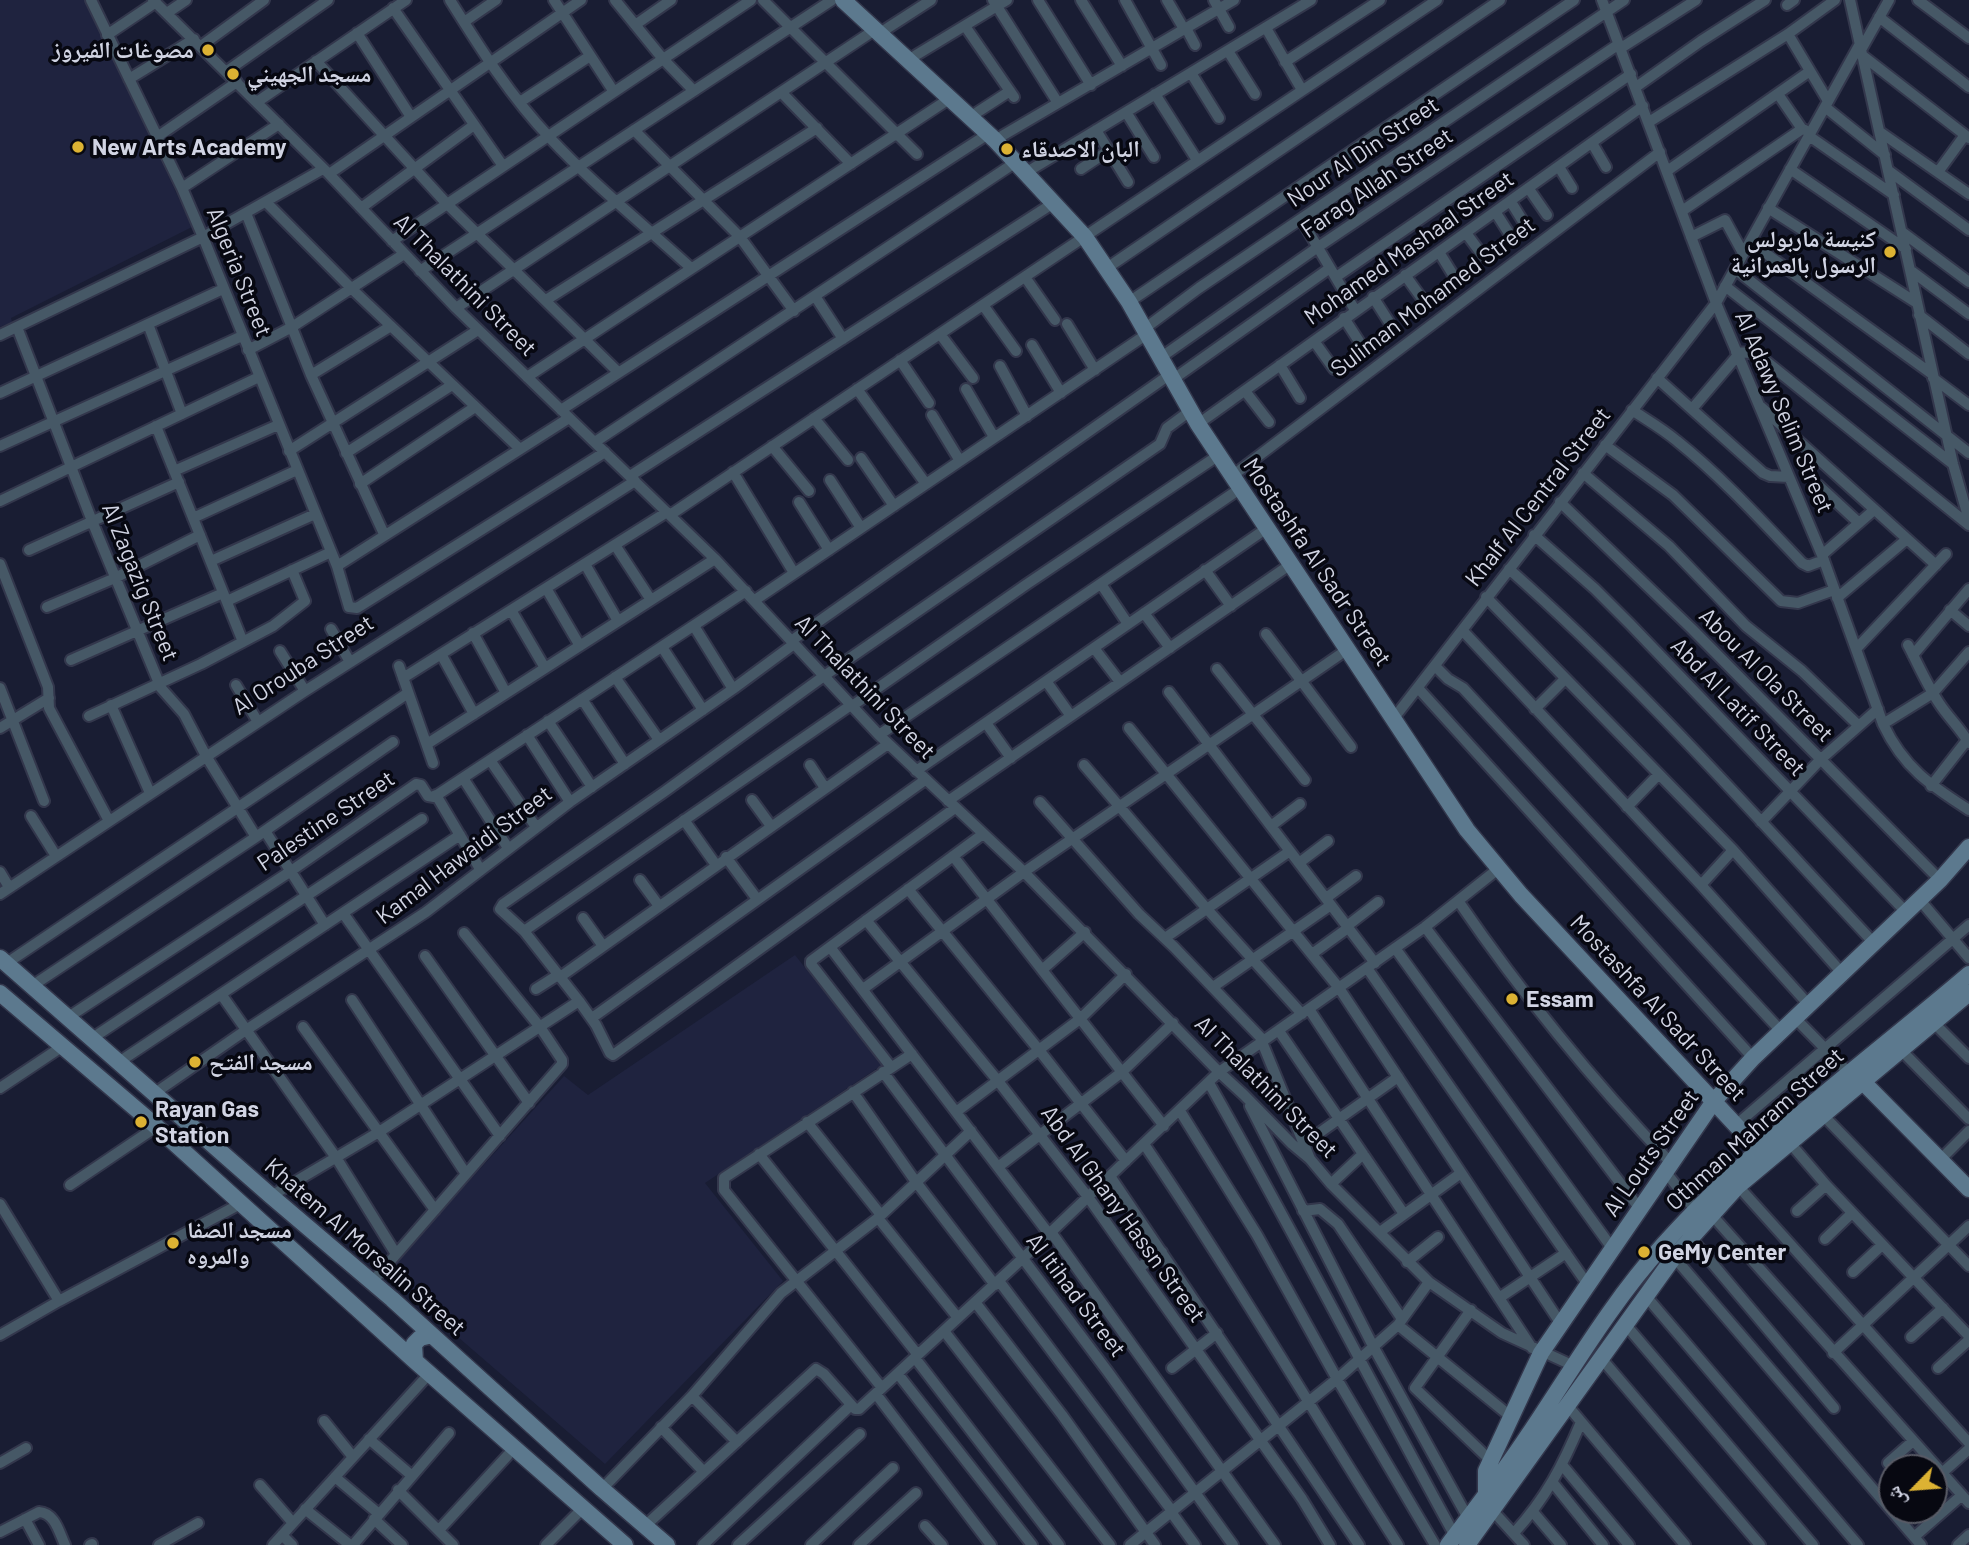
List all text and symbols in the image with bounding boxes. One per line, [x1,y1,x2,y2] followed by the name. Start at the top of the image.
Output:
[52,36,194,64] place label: مصوغات الفيروز
[200,42,216,58] marker: مصوغات الفيروز
[247,60,371,88] place label: مسجد الجهيني
[225,66,241,82] marker: مسجد الجهيني
[1282,91,1444,213] street label: Nour Al Din Street
[1296,122,1458,244] street label: Farag Allah Street
[92,133,286,161] place label: New Arts Academy
[1021,135,1140,163] place label: البان الاصدقاء
[70,139,86,155] marker: New Arts Academy
[999,141,1015,157] marker: البان الاصدقاء
[1299,165,1519,331] street label: Mohamed Mashaal Street
[201,203,277,341] street label: Algeria Street
[388,208,542,362] street label: Al Thalathini Street
[1325,211,1541,383] street label: Suliman Mohamed Street
[1731,225,1876,279] place label: كنيسة ماربولس الرسول بالعمرانية
[1882,244,1898,260] marker: كنيسة ماربولس الرسول بالعمرانية
[1729,307,1839,517] street label: Al Adawy Selim Street
[1459,402,1617,592] street label: Khalf Al Central Street
[1237,453,1397,671] street label: Mostashfa Al Sadr Street
[96,499,184,665] street label: Al Zagazig Street
[1693,602,1839,748] street label: Abou Al Ola Street
[227,609,379,721] street label: Al Orouba Street
[789,609,941,765] street label: Al Thalathini Street
[1665,632,1811,782] street label: Abd Al Latif Street
[252,765,400,877] street label: Palestine Street
[371,780,557,930] street label: Kamal Hawaidi Street
[1564,909,1752,1107] street label: Mostashfa Al Sadr Street
[1526,985,1594,1013] place label: Essam
[1504,991,1520,1007] marker: Essam
[1189,1010,1343,1164] street label: Al Thalathini Street
[1660,1042,1850,1216] street label: Othman Mahram Street
[209,1048,313,1076] place label: مسجد الفتح
[187,1054,203,1070] marker: مسجد الفتح
[1597,1084,1705,1222] street label: Al Louts Street
[155,1095,259,1149] place label: Rayan Gas Station
[1035,1100,1211,1328] street label: Abd Al Ghany Hassn Street
[133,1114,149,1130] marker: Rayan Gas Station
[259,1152,471,1342] street label: Khatem Al Morsalin Street
[187,1216,292,1270] place label: مسجد الصفا والمروه
[1020,1228,1132,1362] street label: Al Itihad Street
[165,1235,181,1251] marker: مسجد الصفا والمروه
[1658,1238,1786,1266] place label: GeMy Center
[1636,1244,1652,1260] marker: GeMy Center
[1878,1454,1948,1524] north arrow
[1881,1483,1910,1511] text: ش

